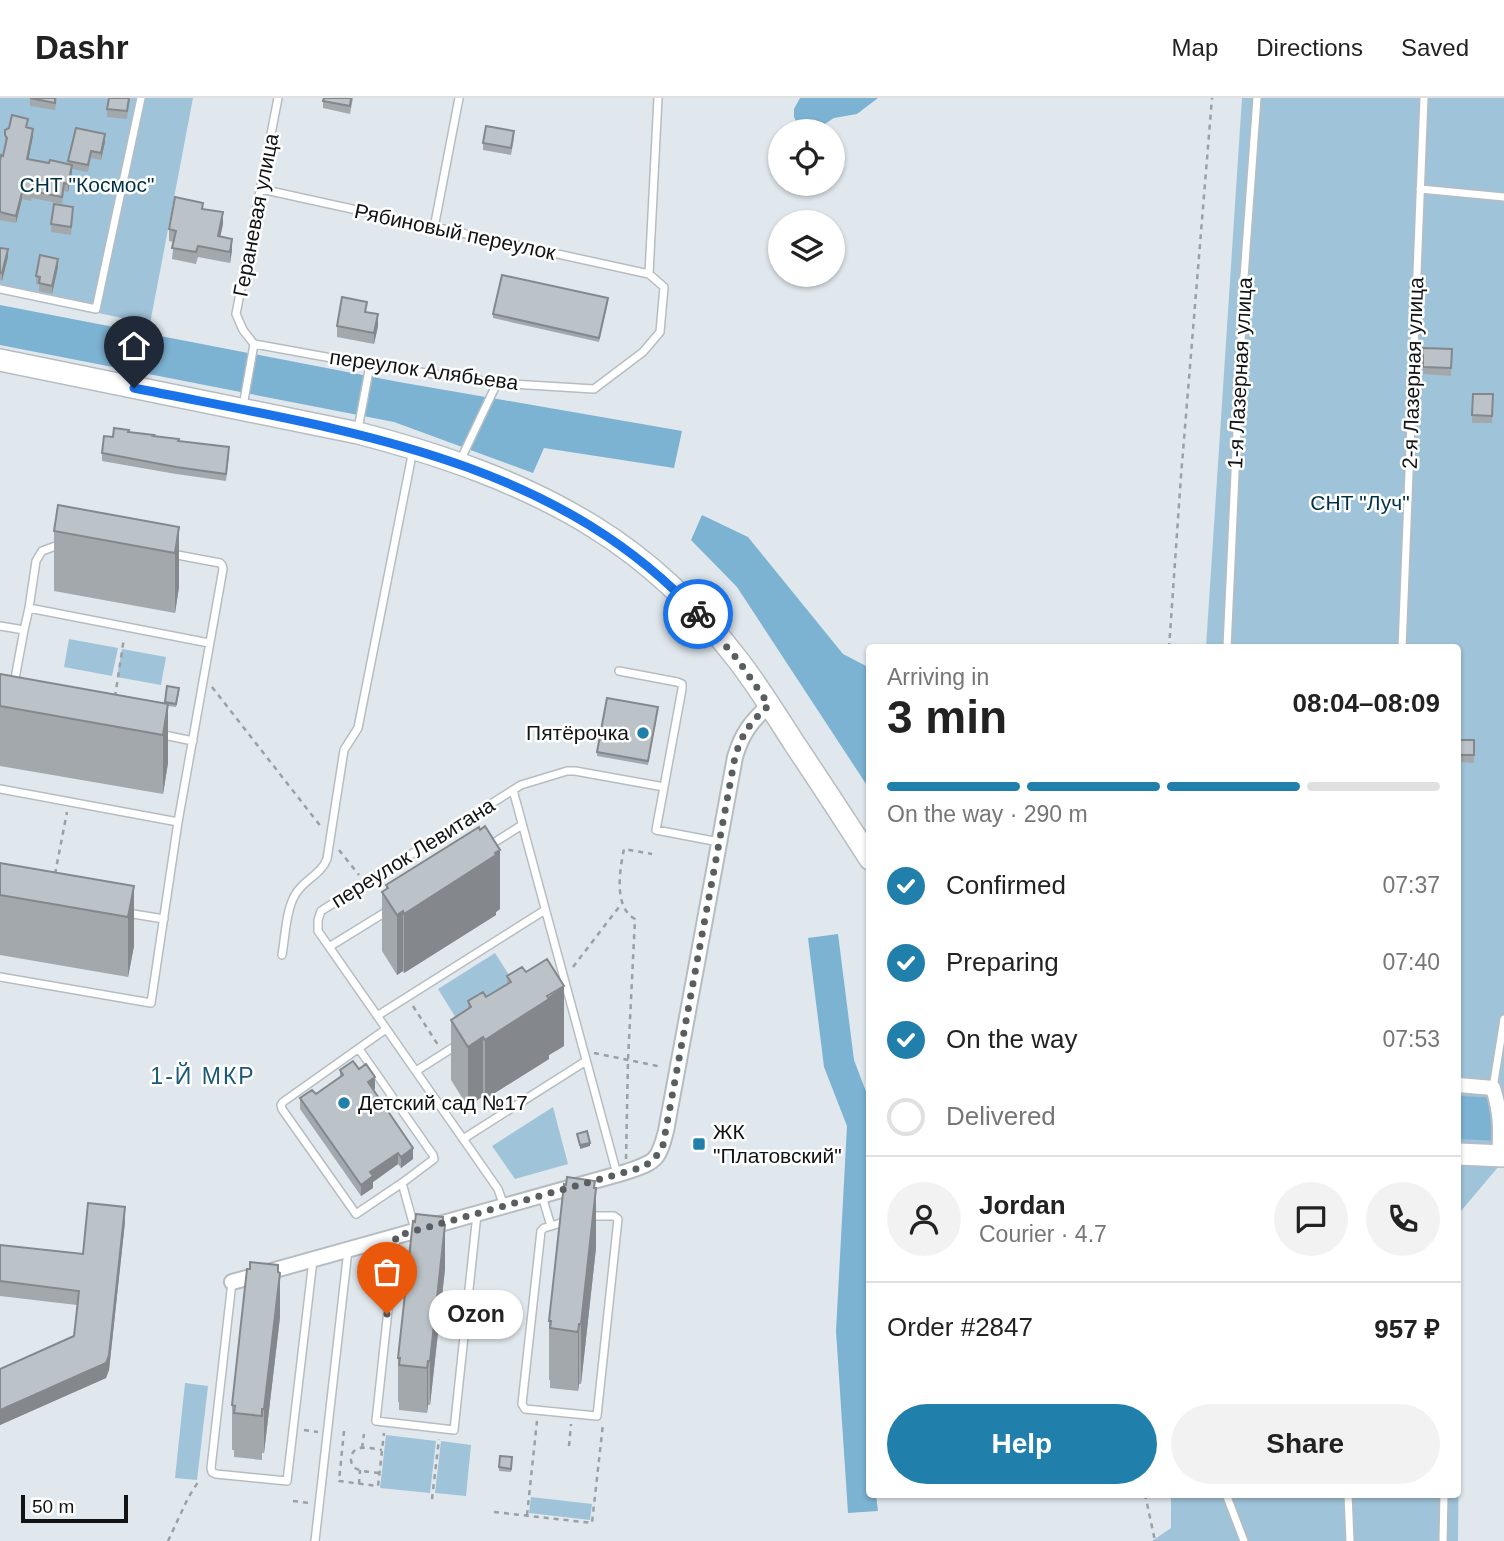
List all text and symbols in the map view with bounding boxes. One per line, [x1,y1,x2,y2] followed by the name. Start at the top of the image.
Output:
[35,29,129,66] text: Dashr
[1172,34,1218,61] text: Map
[1256,34,1363,61] text: Directions
[1401,34,1469,61] text: Saved
[768,119,845,287] map controls
[768,119,845,196] button: locate
[228,131,283,298] street label: Гераневая улица
[20,173,154,196] park label: СНТ "Космос"
[352,199,559,264] street label: Рябиновый переулок
[768,210,845,287] button: layers
[1223,276,1256,469] street label: 1-я Лазерная улица
[1398,276,1427,469] street label: 2-я Лазерная улица
[104,316,164,388] pin
[115,327,153,365] icon: home
[328,345,520,394] street label: переулок Алябьева
[1310,491,1410,514] park label: СНТ "Луч"
[663,579,733,649] courier
[679,595,717,633] icon: bike
[887,664,989,690] text: Arriving in
[1293,688,1440,718] text: 08:04–08:09
[887,691,1007,743] text: 3 min
[526,721,629,744] place label: Пятёрочка
[635,725,651,741] marker: Пятёрочка
[327,793,499,912] street label: переулок Левитана
[887,801,1088,827] text: On the way · 290 m
[887,867,925,905] icon: check
[946,870,1066,900] text: Confirmed
[1382,872,1440,898] text: 07:37
[887,944,925,982] icon: check
[946,947,1059,977] text: Preparing
[1382,949,1440,975] text: 07:40
[887,1021,925,1059] icon: check
[946,1024,1078,1054] text: On the way
[1382,1026,1440,1052] text: 07:53
[150,1062,256,1089] district label: 1-Й МКР
[358,1091,528,1114] place label: Детский сад №17
[336,1095,352,1111] marker: Детский сад №17
[946,1101,1056,1131] text: Delivered
[713,1120,842,1167] place label: ЖК "Платовский"
[691,1136,707,1152] marker: ЖК "Платовский"
[887,1182,961,1256] button: person
[1274,1182,1348,1256] button: chat
[1366,1182,1440,1256] button: phone
[979,1190,1066,1220] text: Jordan
[979,1221,1107,1247] text: Courier · 4.7
[357,1242,417,1314] pin
[368,1253,406,1291] icon: bag
[429,1290,524,1338] callout: Ozon
[447,1301,505,1327] text: Ozon
[887,1312,1033,1342] text: Order #2847
[1374,1314,1440,1344] text: 957 ₽
[887,1404,1157,1484] button: Help
[1171,1404,1440,1484] button: Share
[21,1492,128,1524] scale bar
[32,1496,74,1517] text: 50 m

